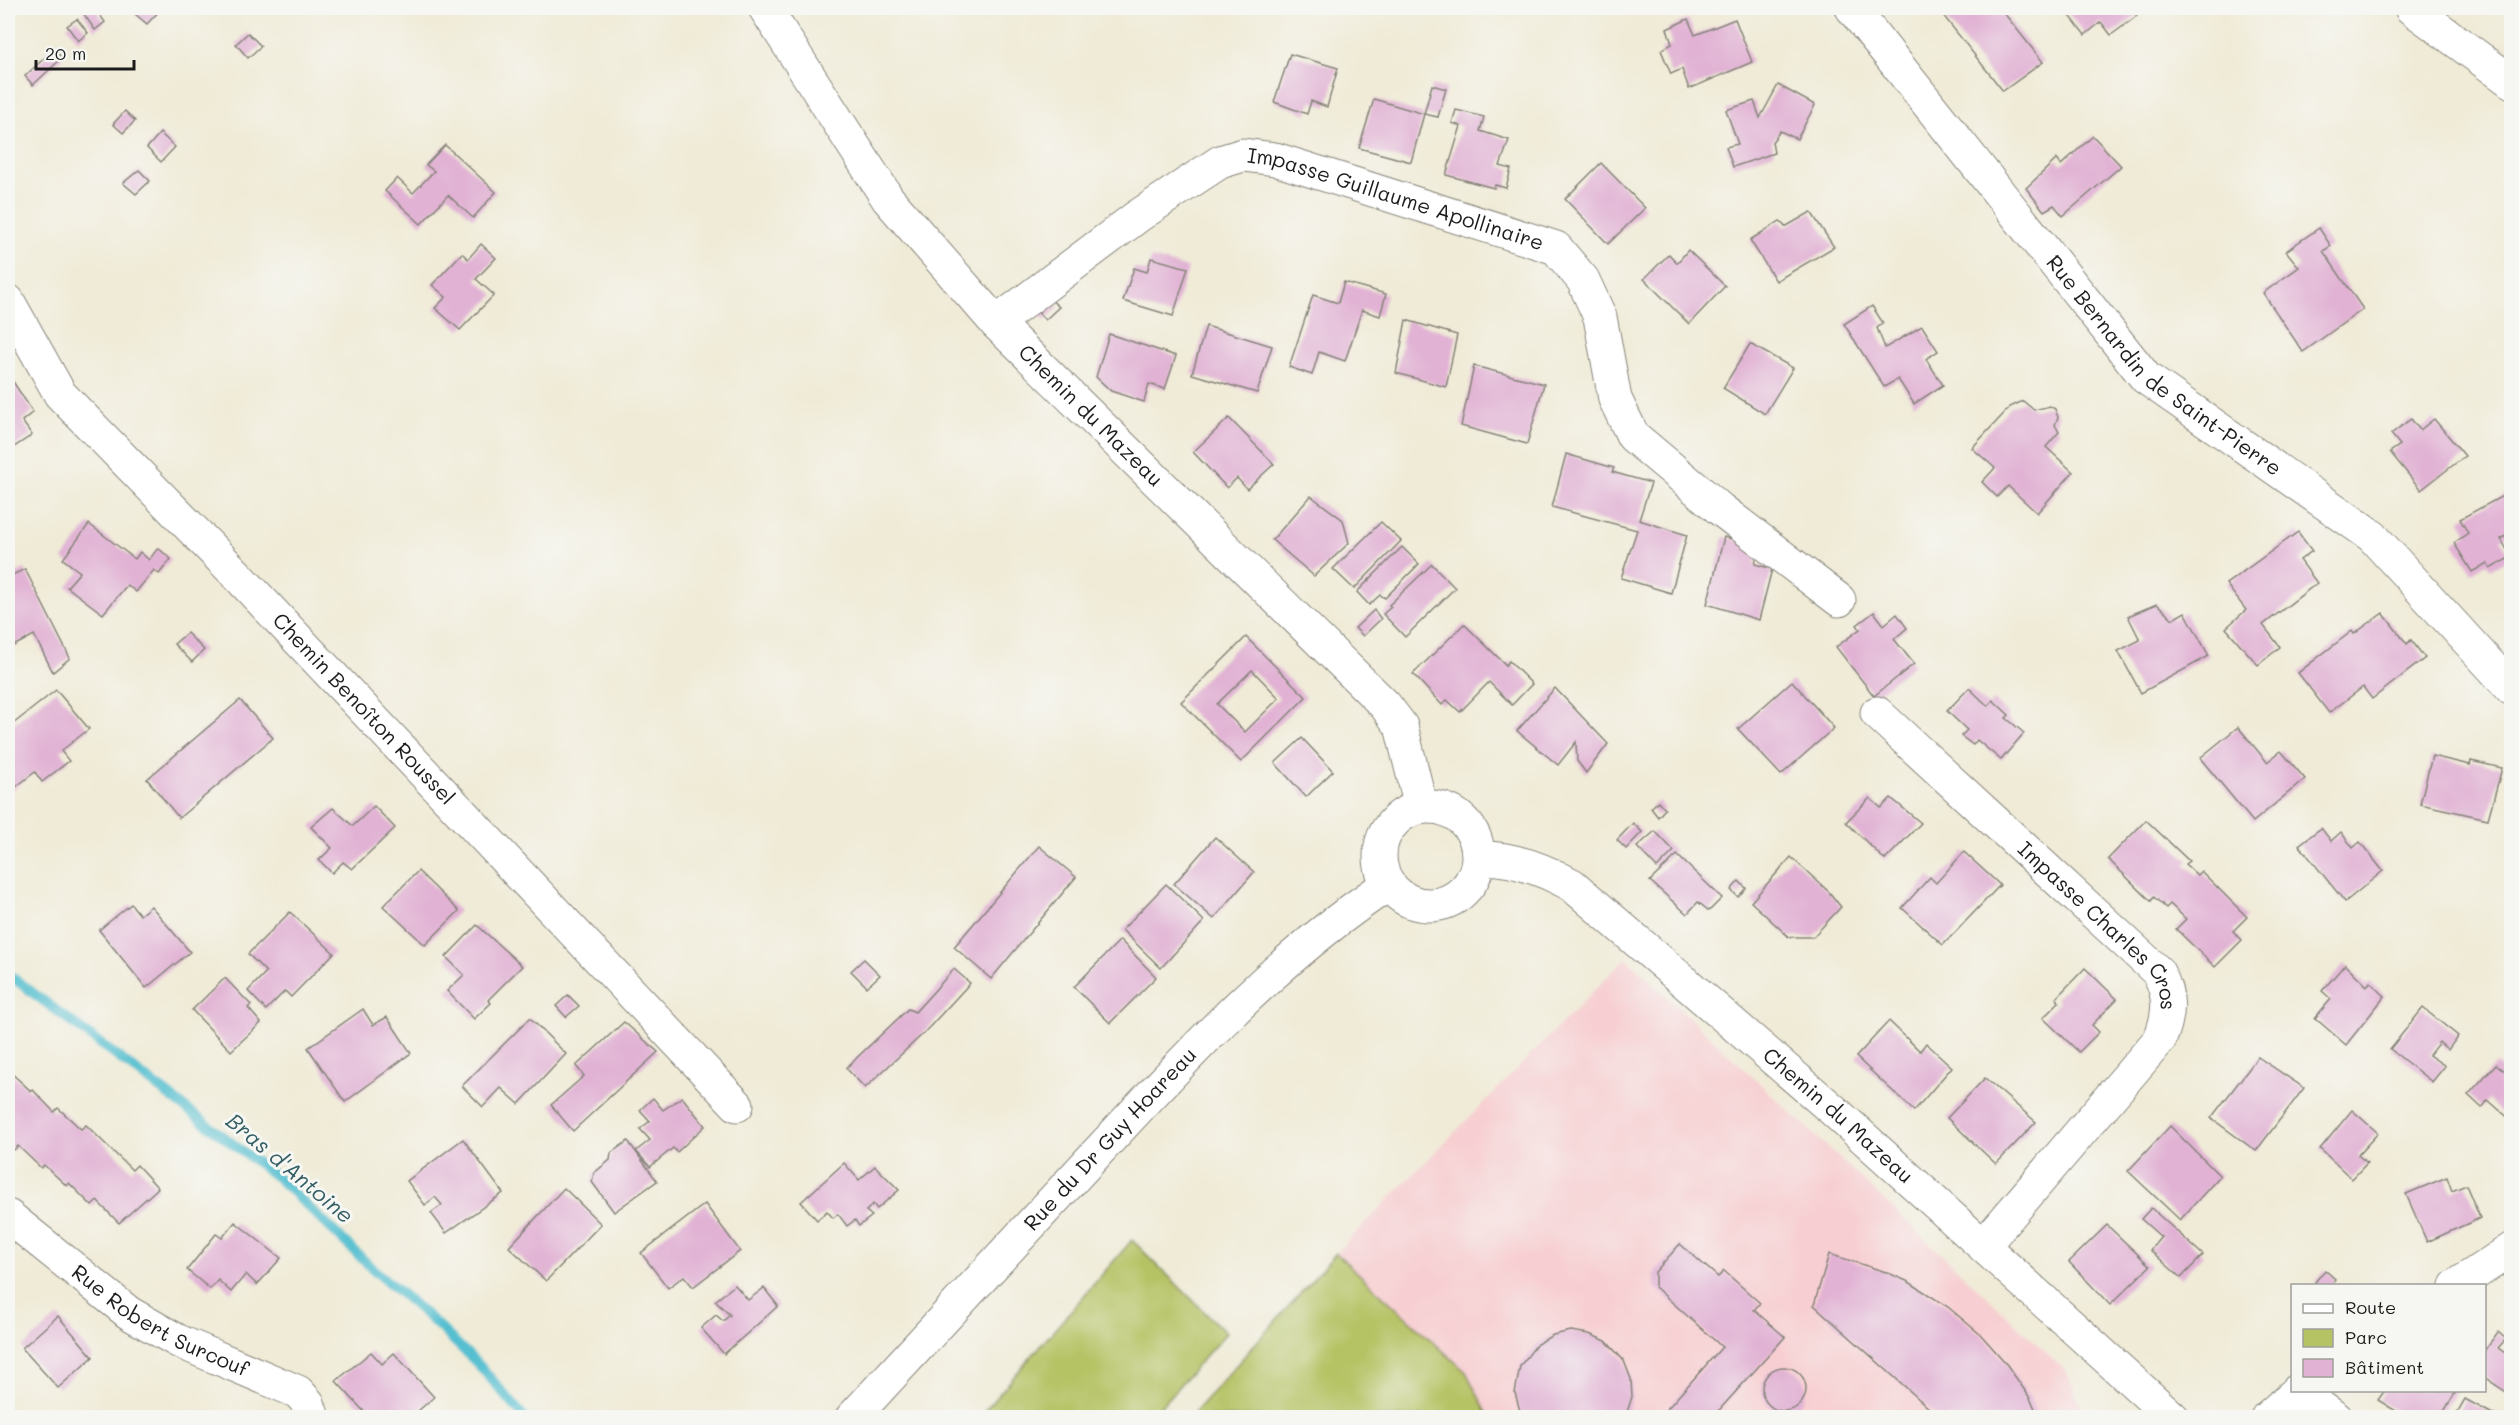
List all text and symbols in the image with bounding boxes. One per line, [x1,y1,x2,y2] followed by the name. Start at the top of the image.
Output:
[36,33,134,71] scale bar
[45,41,86,65] text: 20 m
[1246,141,1548,255] street label: Impasse Guillaume Apollinaire
[2041,249,2287,481] street label: Rue Bernardin de Saint-Pierre
[1014,338,1169,492] street label: Chemin du Mazeau
[268,606,462,810] street label: Chemin Benoîton Roussel
[2013,835,2183,1010] street label: Impasse Charles Cros
[1017,1041,1201,1236] street label: Rue du Dr Guy Hoareau
[1758,1041,1920,1188] street label: Chemin du Mazeau
[221,1106,360,1229] water label: Bras d'Antoine
[67,1257,254,1382] street label: Rue Robert Surcouf
[2291,1284,2486,1392] legend
[2345,1295,2396,1319] text: Route
[2345,1325,2387,1349] text: Parc
[2345,1355,2424,1379] text: Bâtiment

